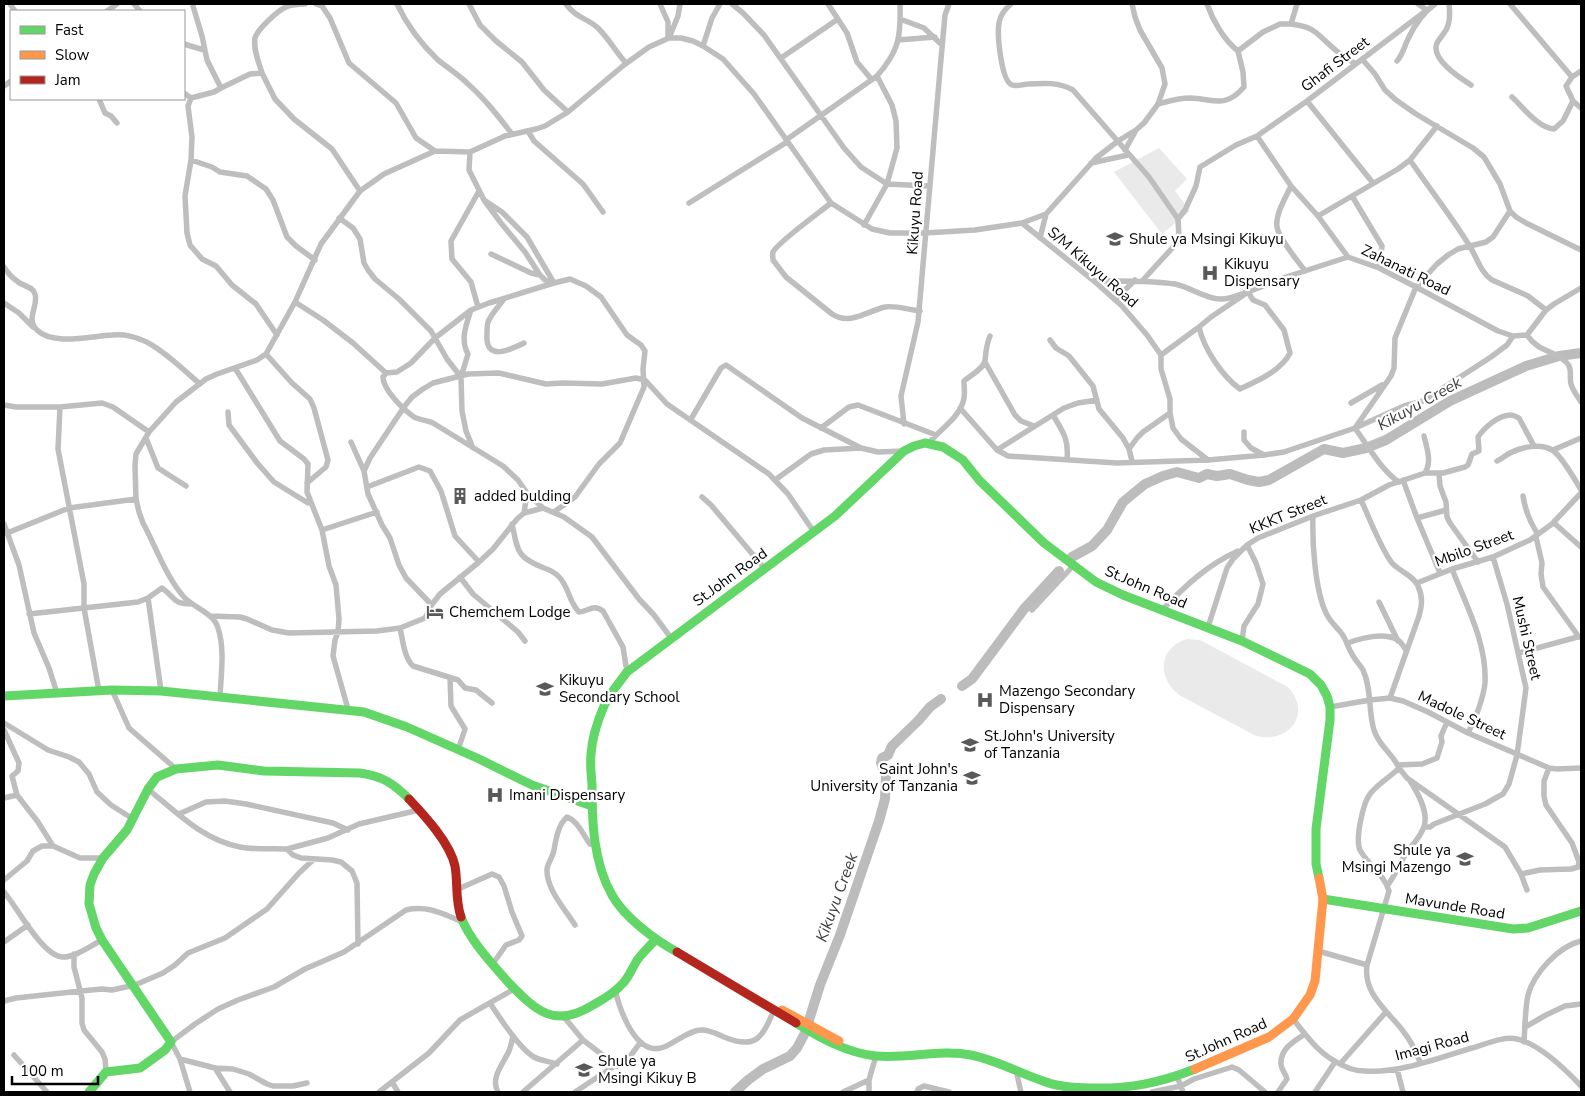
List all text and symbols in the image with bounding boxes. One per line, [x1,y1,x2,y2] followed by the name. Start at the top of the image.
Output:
[10,10,185,100] legend
[55,20,84,40] text: Fast
[1297,31,1374,96] street label: Ghafi Street
[55,45,90,65] text: Slow
[54,70,81,90] text: Jam
[902,171,928,255] street label: Kikuyu Road
[1043,222,1143,312] street label: S/M Kikuyu Road
[1105,229,1125,249] school or university icon: Shule ya Msingi Kikuyu
[1129,229,1284,249] place label: Shule ya Msingi Kikuyu
[1358,240,1454,300] street label: Zahanati Road
[1224,254,1300,291] place label: Kikuyu Dispensary
[1200,263,1220,283] hospital icon: Kikuyu Dispensary
[1373,371,1467,436] water label: Kikuyu Creek
[450,486,470,506] building icon: added bulding
[474,486,571,506] place label: added bulding
[1246,489,1330,539] street label: KKKT Street
[1432,524,1517,572] street label: Mbilo Street
[689,543,771,611] street label: St.John Road
[1102,561,1190,613] street label: St.John Road
[1508,594,1546,682] street label: Mushi Street
[425,602,445,622] hotel icon: Chemchem Lodge
[449,602,571,622] place label: Chemchem Lodge
[559,670,680,707] place label: Kikuyu Secondary School
[535,679,555,699] school or university icon: Kikuyu Secondary School
[999,681,1135,718] place label: Mazengo Secondary Dispensary
[1415,686,1510,744] street label: Madole Street
[975,690,995,710] hospital icon: Mazengo Secondary Dispensary
[984,726,1115,763] place label: St.John's University of Tanzania
[960,735,980,755] school or university icon: St.John's University of Tanzania
[810,759,958,796] place label: Saint John's University of Tanzania
[962,768,982,788] school or university icon: Saint John's University of Tanzania
[485,785,505,805] hospital icon: Imani Dispensary
[509,785,626,805] place label: Imani Dispensary
[1342,840,1451,877] place label: Shule ya Msingi Mazengo
[811,849,864,945] water label: Kikuyu Creek
[1455,849,1475,869] school or university icon: Shule ya Msingi Mazengo
[1404,888,1506,924] street label: Mavunde Road
[1182,1013,1270,1067] street label: St.John Road
[1393,1027,1471,1065] street label: Imagi Road
[598,1051,697,1088] place label: Shule ya Msingi Kikuy B
[12,1054,99,1086] scale bar
[574,1060,594,1080] school or university icon: Shule ya Msingi Kikuy B
[20,1061,64,1081] text: 100 m

